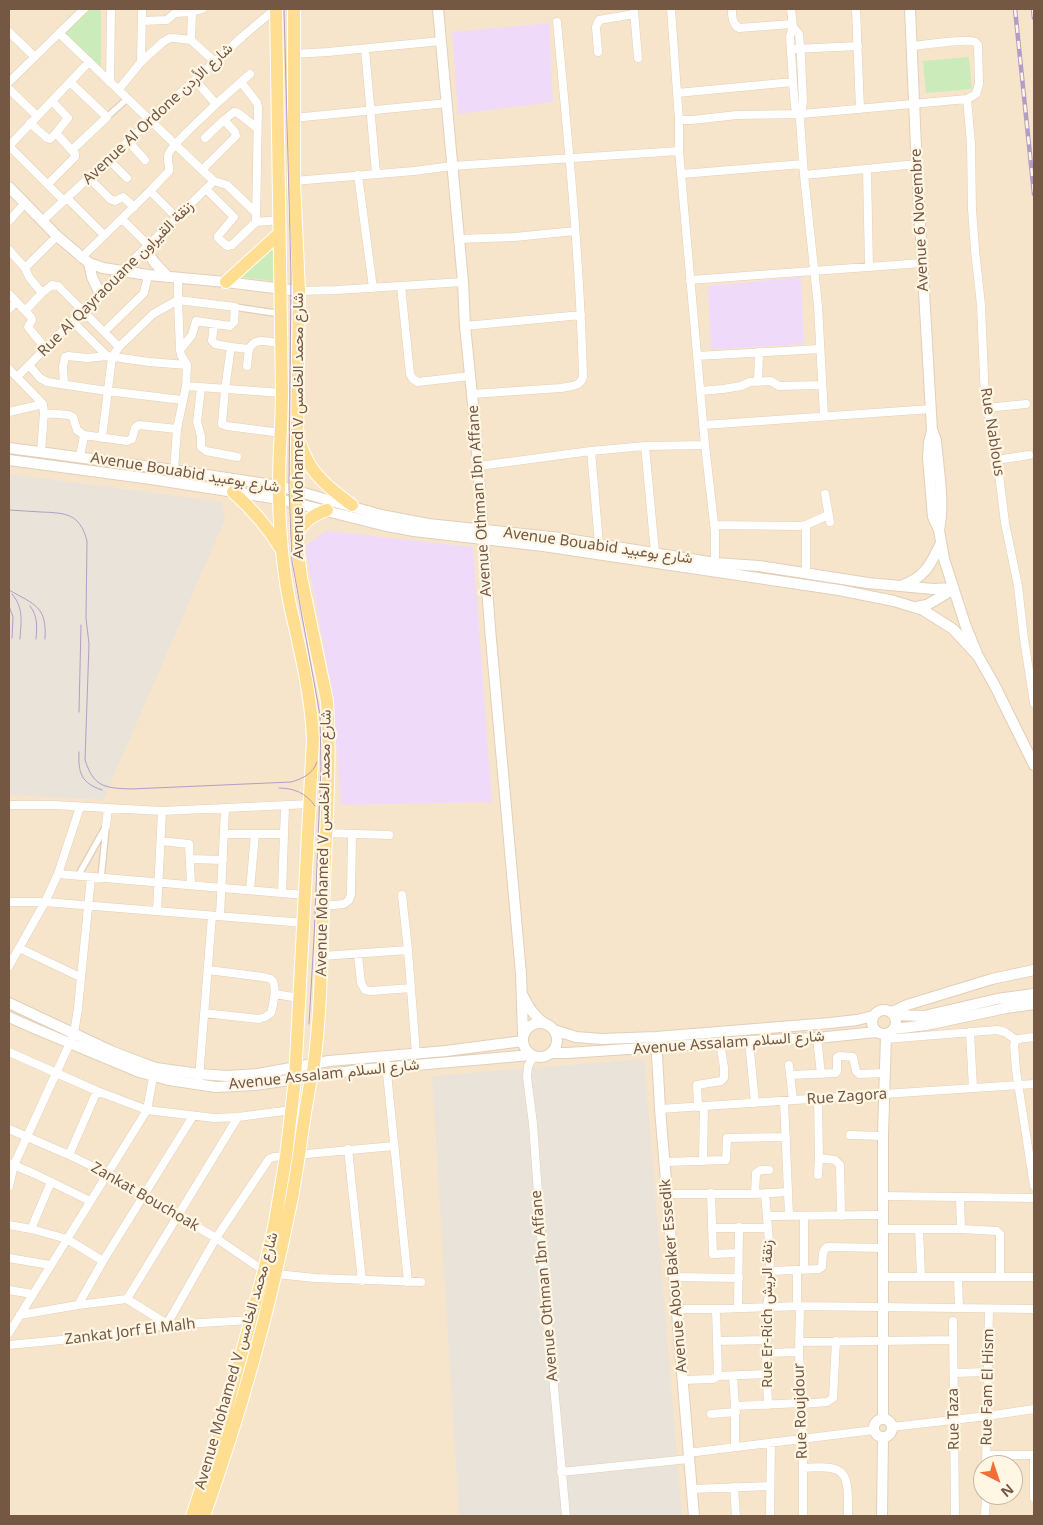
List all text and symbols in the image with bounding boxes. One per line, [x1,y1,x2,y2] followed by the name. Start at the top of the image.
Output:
[79,40,237,188] street label: Avenue Al Ordone شارع الأردن
[907,148,933,292] street label: Avenue 6 Novembre
[34,197,198,361] street label: Rue Al Qayraouane زنقة القيراون
[290,293,308,559] street label: Avenue Mohamed V شارع محمد الخامس
[976,386,1008,478] street label: Rue Nablous
[464,405,496,597] street label: Avenue Othman Ibn Affane
[89,449,281,497] street label: Avenue Bouabid شارع بوعبيد
[502,524,694,568] street label: Avenue Bouabid شارع بوعبيد
[313,710,335,976] street label: Avenue Mohamed V شارع محمد الخامس
[633,1027,825,1059] street label: Avenue Assalam شارع السلام
[228,1056,420,1094] street label: Avenue Assalam شارع السلام
[806,1085,888,1109] street label: Rue Zagora
[88,1159,202,1235] street label: Zankat Bouchoak
[657,1178,691,1374] street label: Avenue Abou Baker Essedik
[528,1190,562,1382] street label: Avenue Othman Ibn Affane
[192,1230,282,1492] street label: Avenue Mohamed V شارع محمد الخامس
[759,1240,777,1388] street label: Rue Er-Rich زنقة الريش
[64,1315,196,1349] street label: Zankat Jorf El Malh
[978,1328,998,1446] street label: Rue Fam El Hism
[790,1363,812,1459] street label: Rue Roujdour
[944,1388,964,1450] street label: Rue Taza
[973,1455,1023,1505] north arrow
[997,1480,1018,1502] text: N

